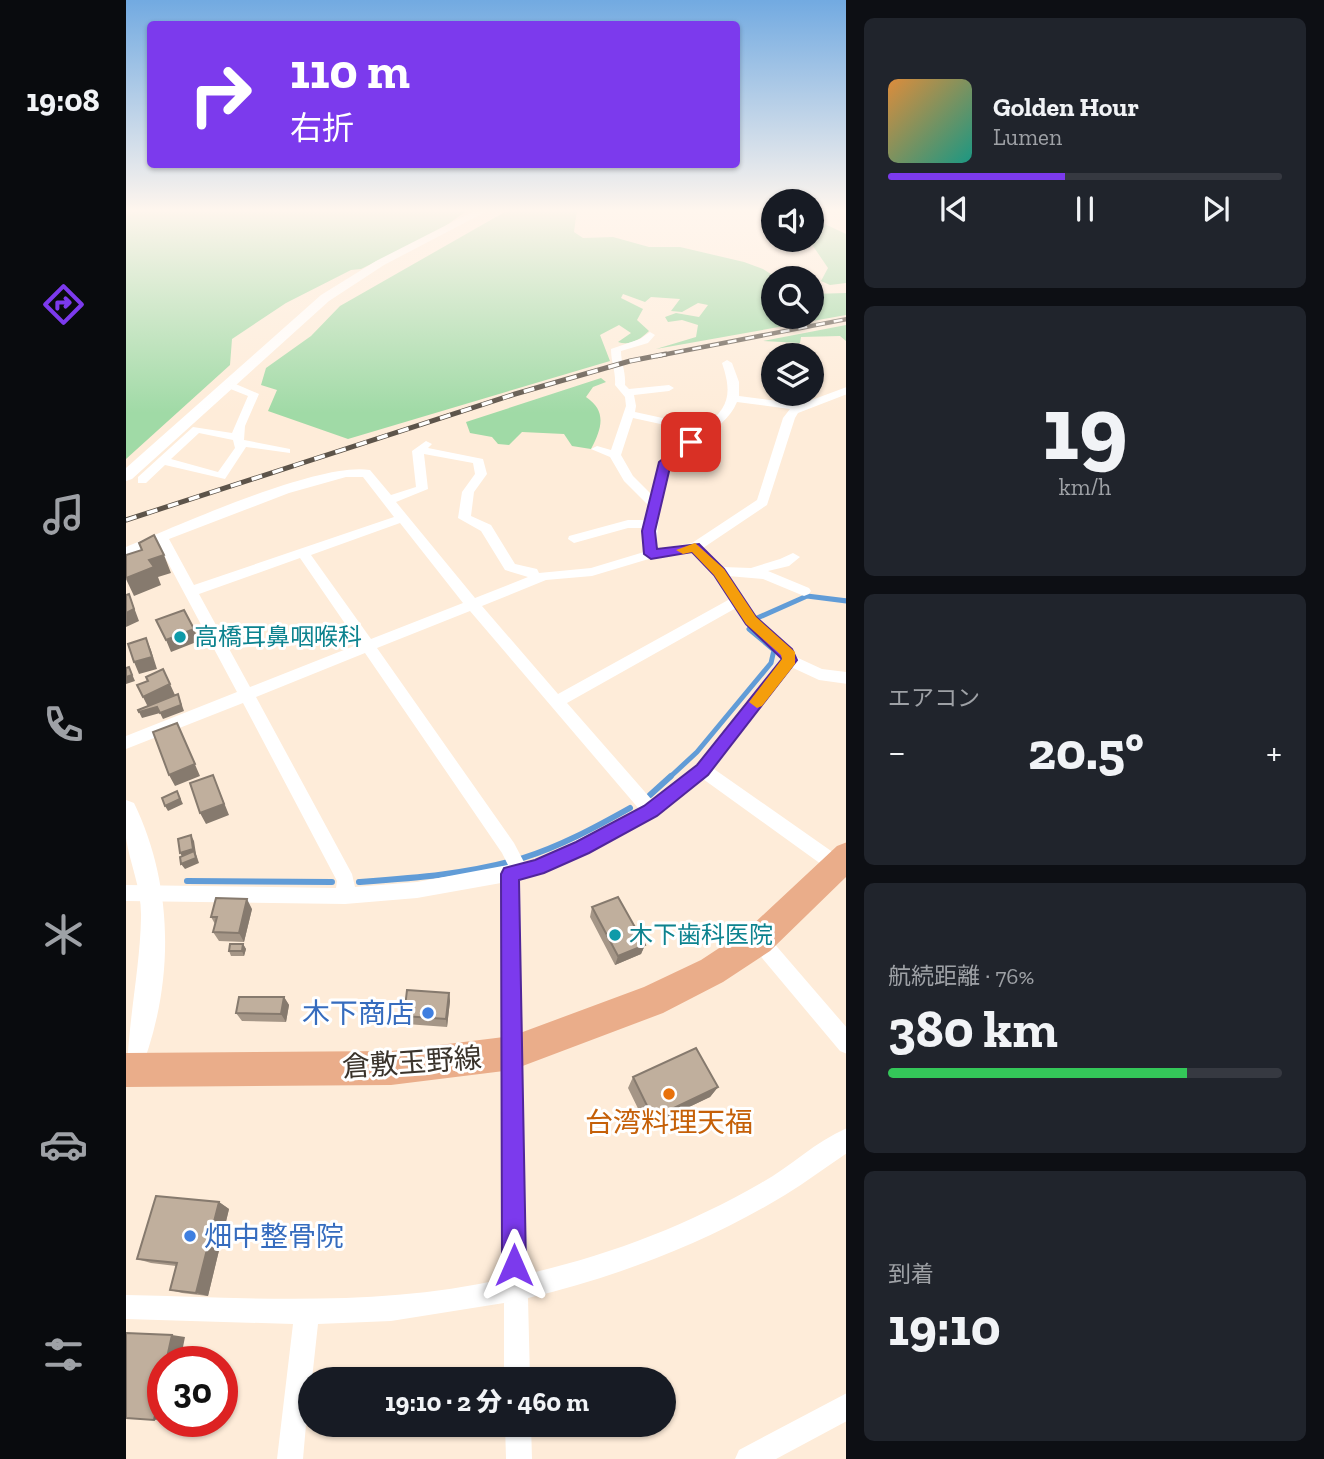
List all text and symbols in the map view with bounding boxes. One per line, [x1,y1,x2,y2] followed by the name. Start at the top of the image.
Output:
[290,42,410,101] text: 110 m
[175,49,266,140] icon: right
[26,81,100,119] text: 19:08
[993,91,1139,123] text: Golden Hour
[290,109,354,147] text: 右折
[993,123,1062,151] text: Lumen
[761,189,824,406] map controls
[761,189,824,252] button: sound
[935,190,973,228] icon: previous
[1066,190,1104,228] icon: pause
[1197,190,1235,228] icon: next
[761,266,824,329] button: search
[39,280,88,329] icon: directions
[761,343,824,406] button: layers
[1042,373,1128,482] text: 19
[661,412,721,472] pin
[672,423,710,461] icon: arrive
[1059,473,1111,501] text: km/h
[39,490,88,539] icon: music
[194,622,362,651] place label: 高橋耳鼻咽喉科
[172,629,188,645] marker: 高橋耳鼻咽喉科
[888,684,980,712] text: エアコン
[39,700,88,749] icon: phone
[1028,720,1144,782] text: 20.5°
[888,729,906,775] text: −
[1266,729,1282,775] text: +
[39,910,88,959] icon: climate
[629,920,773,949] place label: 木下歯科医院
[607,927,623,943] marker: 木下歯科医院
[888,962,1034,990] text: 航続距離 · 76%
[302,997,414,1030] place label: 木下商店
[888,998,1058,1060] text: 380 km
[420,1005,436,1021] marker: 木下商店
[341,1041,483,1084] street label: 倉敷玉野線
[661,1086,677,1102] marker: 台湾料理天福
[585,1106,753,1139] place label: 台湾料理天福
[39,1120,88,1169] icon: car
[204,1220,344,1253] place label: 畑中整骨院
[182,1228,198,1244] marker: 畑中整骨院
[477,1228,551,1302] position arrow
[888,1260,934,1288] text: 到着
[888,1296,1001,1358] text: 19:10
[39,1330,88,1379] icon: filters
[147,1346,238,1437] speed limit sign: 30
[385,1386,589,1418] text: 19:10 · 2 分 · 460 m

